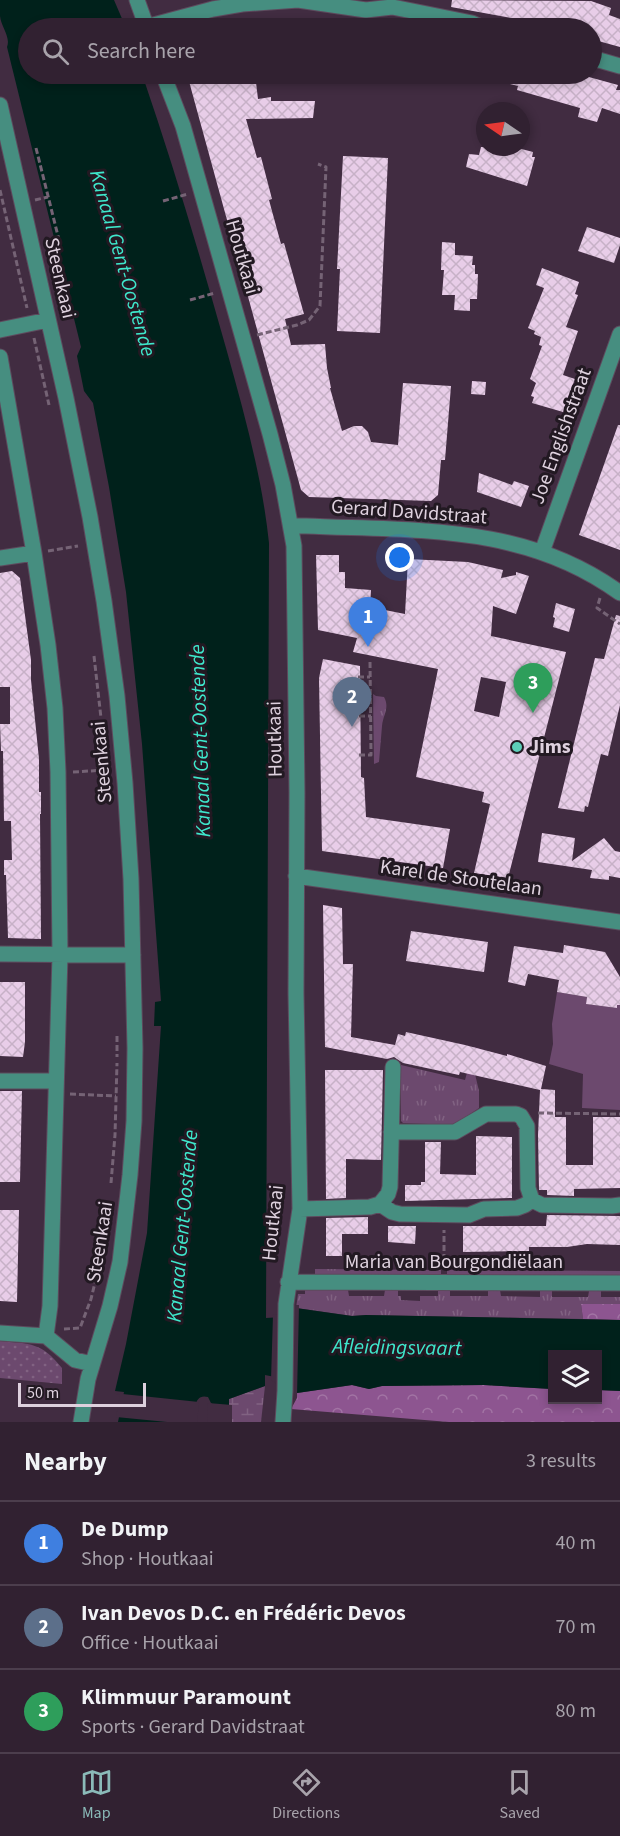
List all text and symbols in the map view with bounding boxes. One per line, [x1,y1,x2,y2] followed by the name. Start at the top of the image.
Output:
[18,18,602,84] search box
[39,35,72,68] icon: search
[87,35,195,67] text: Search here
[476,102,530,156] north arrow
[82,166,164,360] water label: Kanaal Gent-Oostende
[218,216,266,298] street label: Houtkaai
[37,235,83,321] street label: Steenkaai
[523,364,599,508] street label: Joe Englishstraat
[330,493,488,531] street label: Gerard Davidstraat
[385,543,414,572] your location
[348,598,388,647] pin: 1
[182,644,218,838] water label: Kanaal Gent-Oostende
[514,664,552,713] pin: 3
[332,678,372,727] pin: 2
[260,701,290,777] street label: Houtkaai
[84,720,120,804] street label: Steenkaai
[529,733,571,761] place label: Jims
[510,740,524,754] marker: Jims
[378,853,544,903] street label: Karel de Stoutelaan
[159,1128,205,1324] water label: Kanaal Gent-Oostende
[255,1184,291,1262] street label: Houtkaai
[80,1199,120,1285] street label: Steenkaai
[345,1248,563,1276] street label: Maria van Bourgondiëlaan
[330,1331,463,1363] water label: Afleidingsvaart
[548,1350,602,1404] map controls
[548,1350,602,1404] button: layers
[18,1380,146,1408] scale bar
[27,1382,59,1404] text: 50 m
[24,1443,107,1480] text: Nearby
[526,1447,596,1475] text: 3 results
[81,1513,169,1545] text: De Dump
[38,1529,49,1557] text: 1
[556,1529,596,1557] text: 40 m
[81,1545,214,1573] text: Shop · Houtkaai
[81,1597,406,1629] text: Ivan Devos D.C. en Frédéric Devos
[38,1613,49,1641] text: 2
[556,1613,596,1641] text: 70 m
[81,1629,219,1657] text: Office · Houtkaai
[81,1681,291,1713] text: Klimmuur Paramount
[38,1697,49,1725] text: 3
[556,1697,596,1725] text: 80 m
[81,1713,305,1741] text: Sports · Gerard Davidstraat
[80,1766,113,1824] tab: Map
[272,1766,340,1824] tab: Directions
[499,1766,540,1824] tab: Saved

